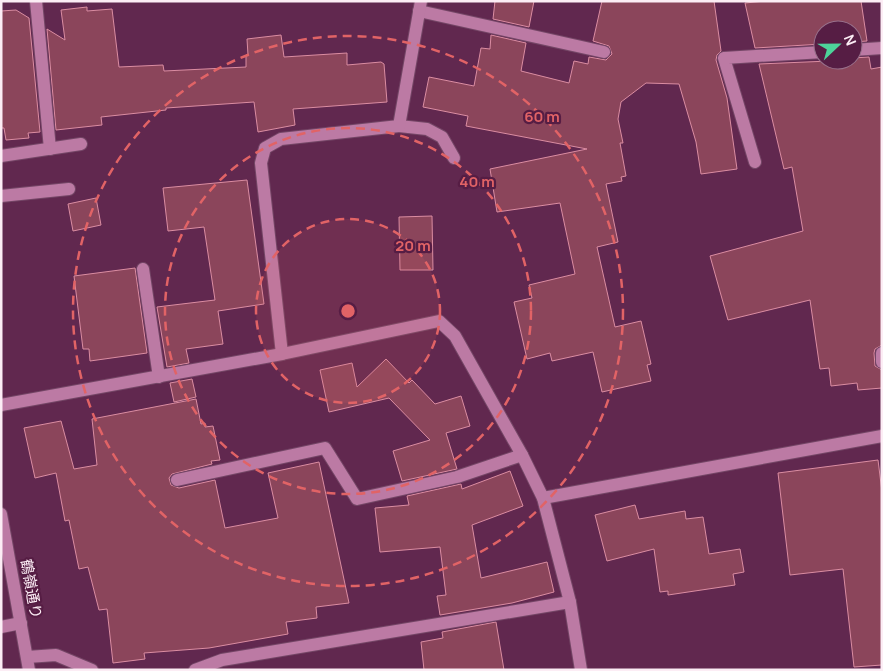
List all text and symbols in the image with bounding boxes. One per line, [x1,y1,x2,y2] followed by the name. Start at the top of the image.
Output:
[813,20,863,70] north arrow
[840,32,861,48] text: N
[524,106,560,127] text: 60 m
[459,171,495,192] text: 40 m
[395,235,431,256] text: 20 m
[339,302,357,320] centre of rings
[16,558,47,620] street label: 鶴嶺通り

